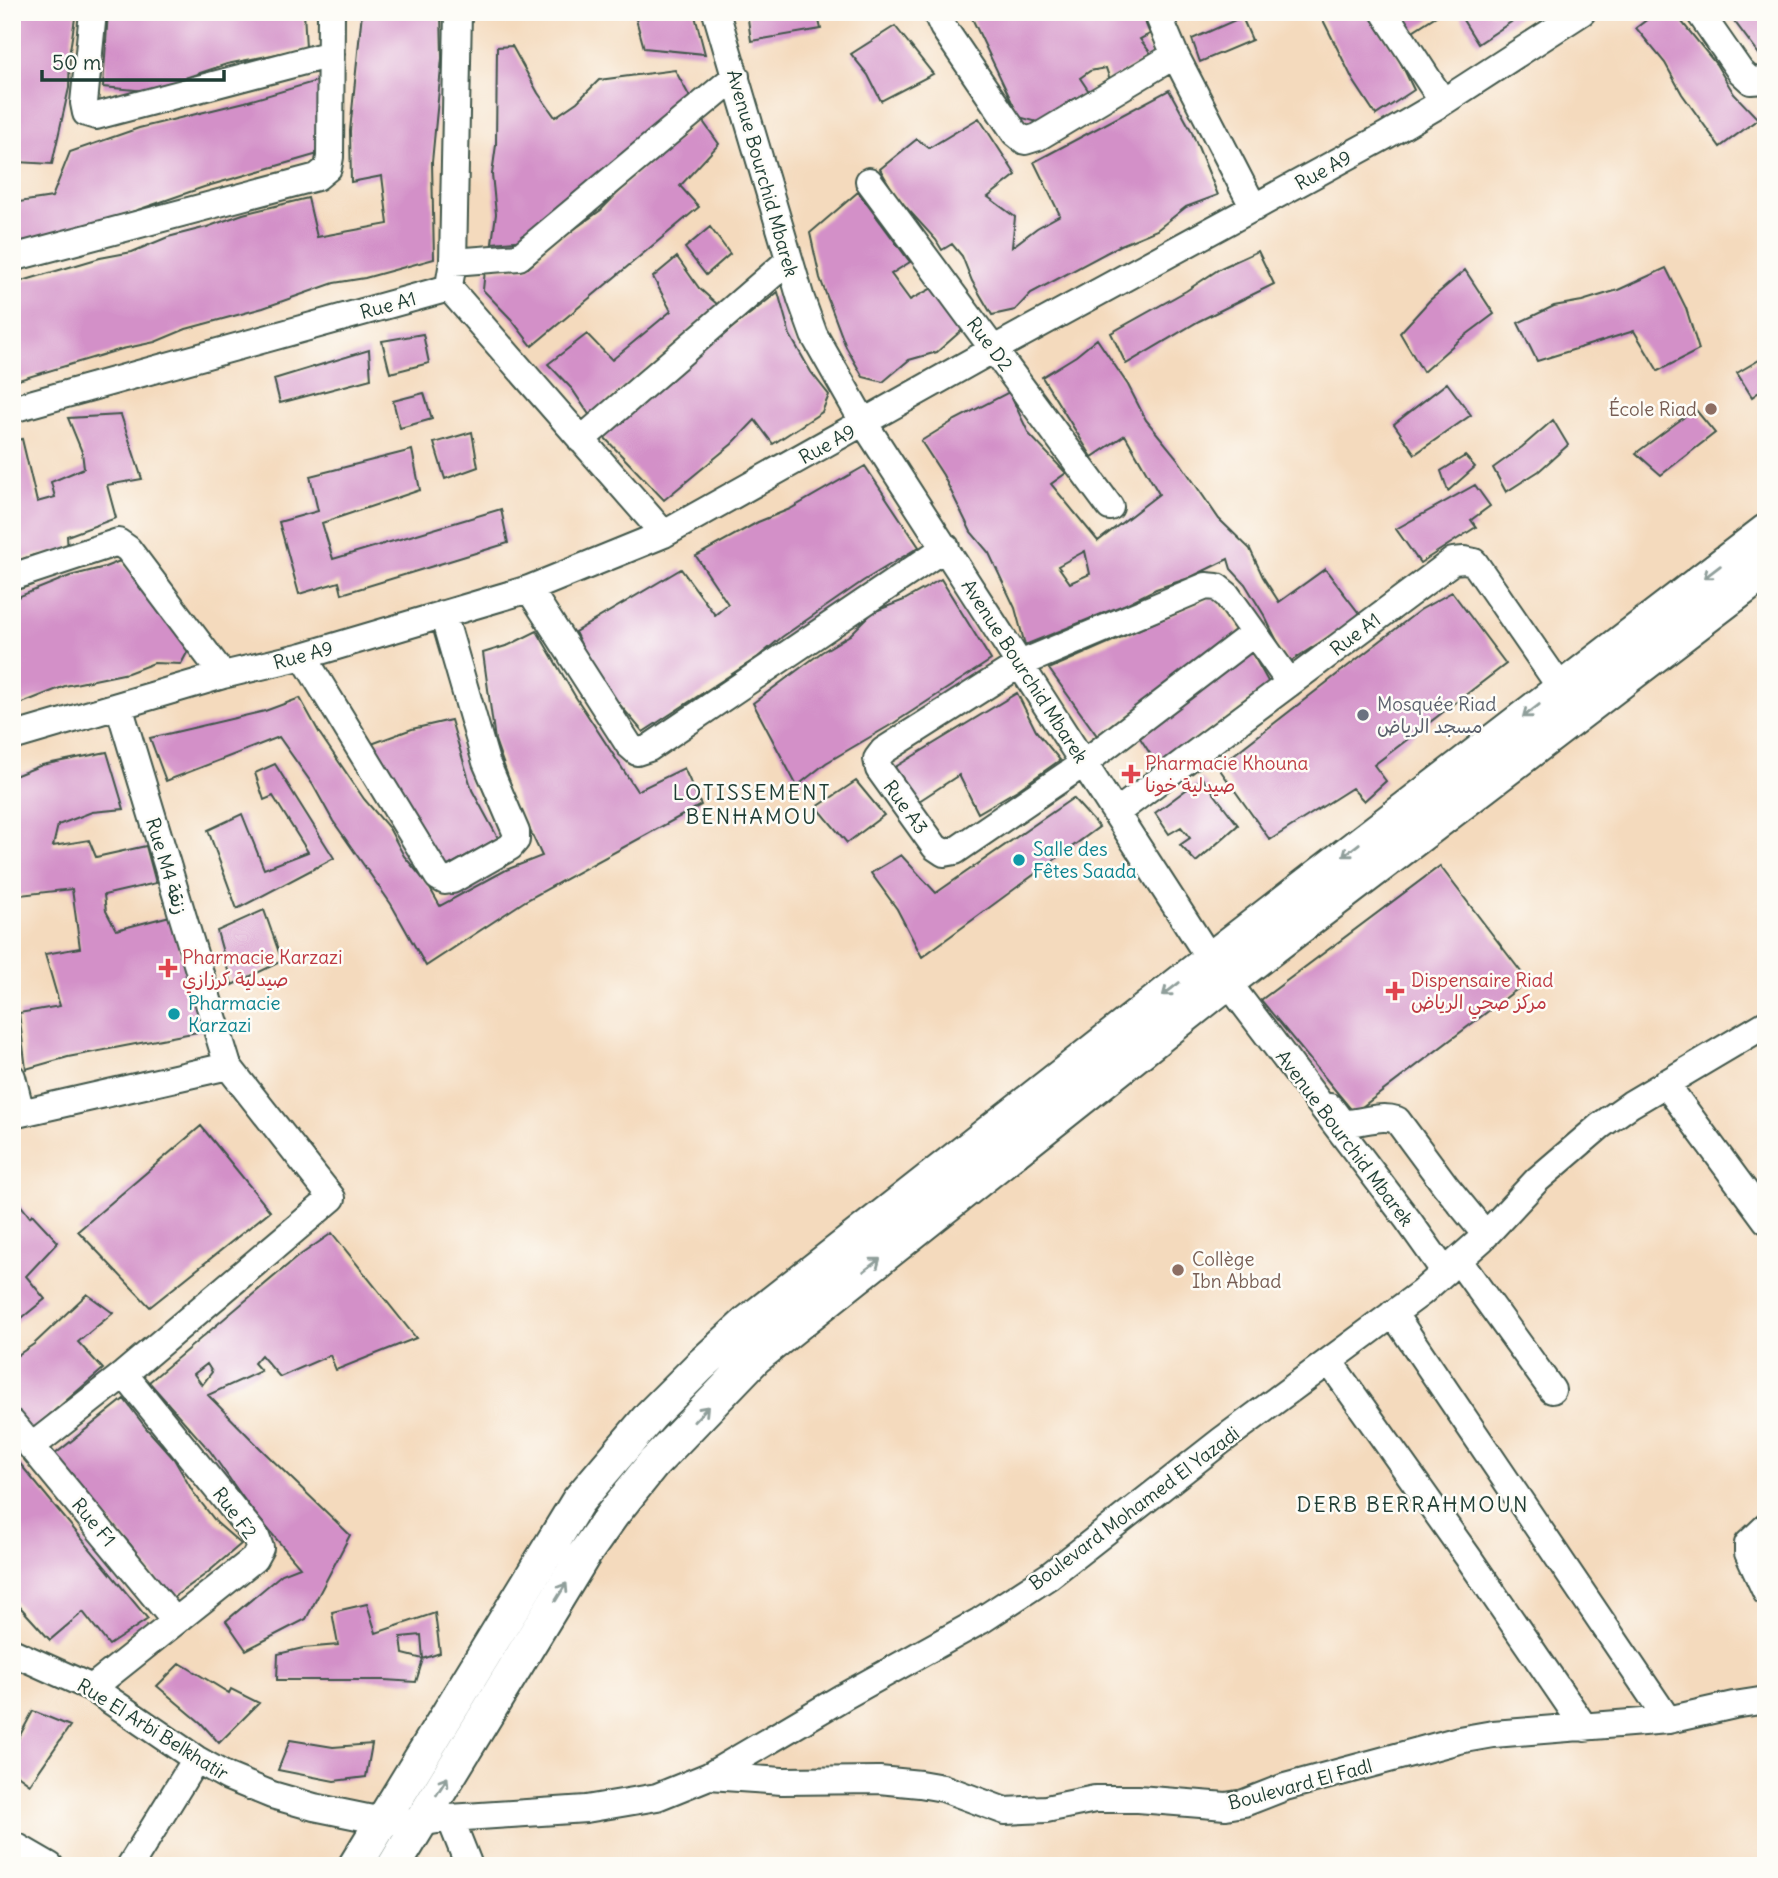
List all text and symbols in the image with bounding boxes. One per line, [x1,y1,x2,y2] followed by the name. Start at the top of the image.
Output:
[42,38,224,82] scale bar
[52,49,101,76] text: 50 m
[722,67,804,280] street label: Avenue Bourchid Mbarek
[1291,145,1355,195] street label: Rue A9
[357,286,419,324] street label: Rue A1
[962,312,1018,376] street label: Rue D2
[1609,397,1697,421] place label: École Riad
[1703,401,1719,417] marker: École Riad
[795,419,859,469] street label: Rue A9
[1703,565,1721,580] one-way arrow
[957,575,1094,768] street label: Avenue Bourchid Mbarek
[1325,607,1385,661] street label: Rue A1
[271,636,335,674] street label: Rue A9
[1377,692,1496,738] place label: Mosquée Riad مسجد الرياض
[1522,703,1541,718] one-way arrow
[1355,707,1371,723] marker: Mosquée Riad مسجد الرياض
[1145,751,1309,797] place label: Pharmacie Khouna صيدلية خونا
[1123,766,1139,782] marker: Pharmacie Khouna صيدلية خونا
[878,775,934,839] street label: Rue A3
[673,779,831,830] district label: LOTISSEMENT BENHAMOU
[141,815,193,917] street label: Rue M4 زنقة
[1033,837,1137,883] place label: Salle des Fêtes Saada
[1342,842,1361,857] one-way arrow
[1011,852,1027,868] marker: Salle des Fêtes Saada
[182,945,342,994] place label: Pharmacie Karzazi صيدلية كرزازي
[160,960,176,976] marker: Pharmacie Karzazi صيدلية كرزازي
[1411,968,1553,1019] place label: Dispensaire Riad مركز صحي الرياض
[1385,981,1405,1001] marker: Dispensaire Riad مركز صحي الرياض
[1163,982,1181,997] one-way arrow
[188,991,281,1037] place label: Pharmacie Karzazi
[166,1006,182,1022] marker: Pharmacie Karzazi
[1271,1045,1419,1231] street label: Avenue Bourchid Mbarek
[1192,1247,1281,1293] place label: Collège Ibn Abbad
[863,1257,881,1272] one-way arrow
[1170,1262,1186,1278] marker: Collège Ibn Abbad
[692,1406,709,1423] one-way arrow
[1024,1421,1244,1595] street label: Boulevard Mohamed El Yazadi
[208,1482,262,1544] street label: Rue F2
[1297,1491,1529,1518] district label: DERB BERRAHMOUN
[67,1493,121,1551] street label: Rue F1
[554,1583,568,1603] one-way arrow
[73,1673,233,1785] street label: Rue El Arbi Belkhatir
[1225,1753,1375,1815] street label: Boulevard El Fadl
[434,1777,449,1796] one-way arrow

